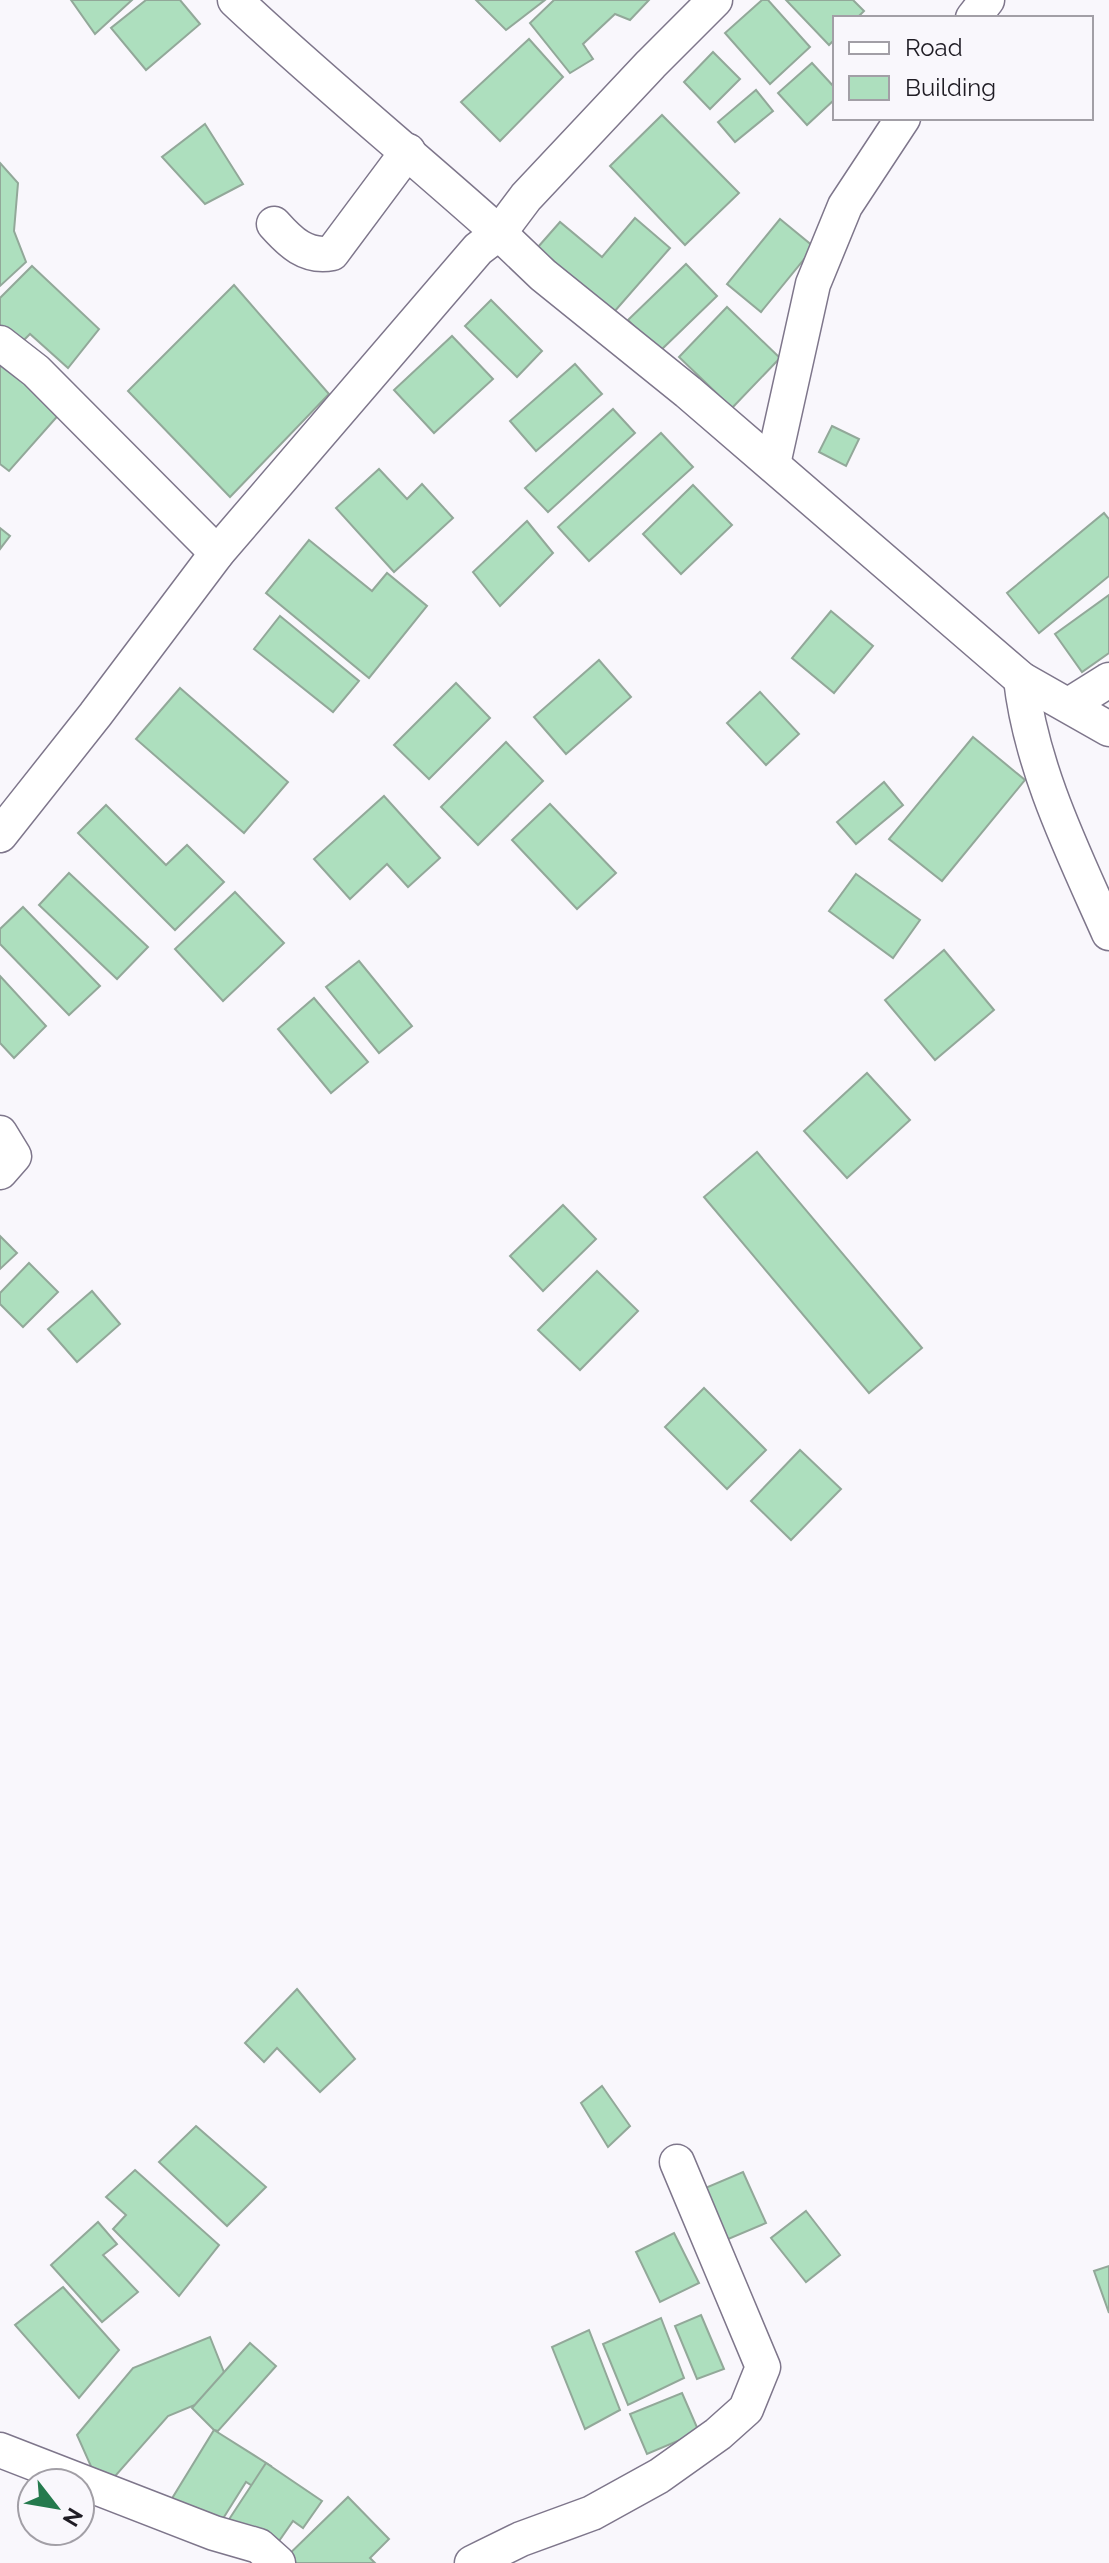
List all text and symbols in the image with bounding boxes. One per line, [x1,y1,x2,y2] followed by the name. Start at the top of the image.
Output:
[833,16,1093,120] legend
[905,33,963,62] text: Road
[905,73,996,102] text: Building
[16,2467,96,2547] north arrow
[58,2503,89,2531] text: N

